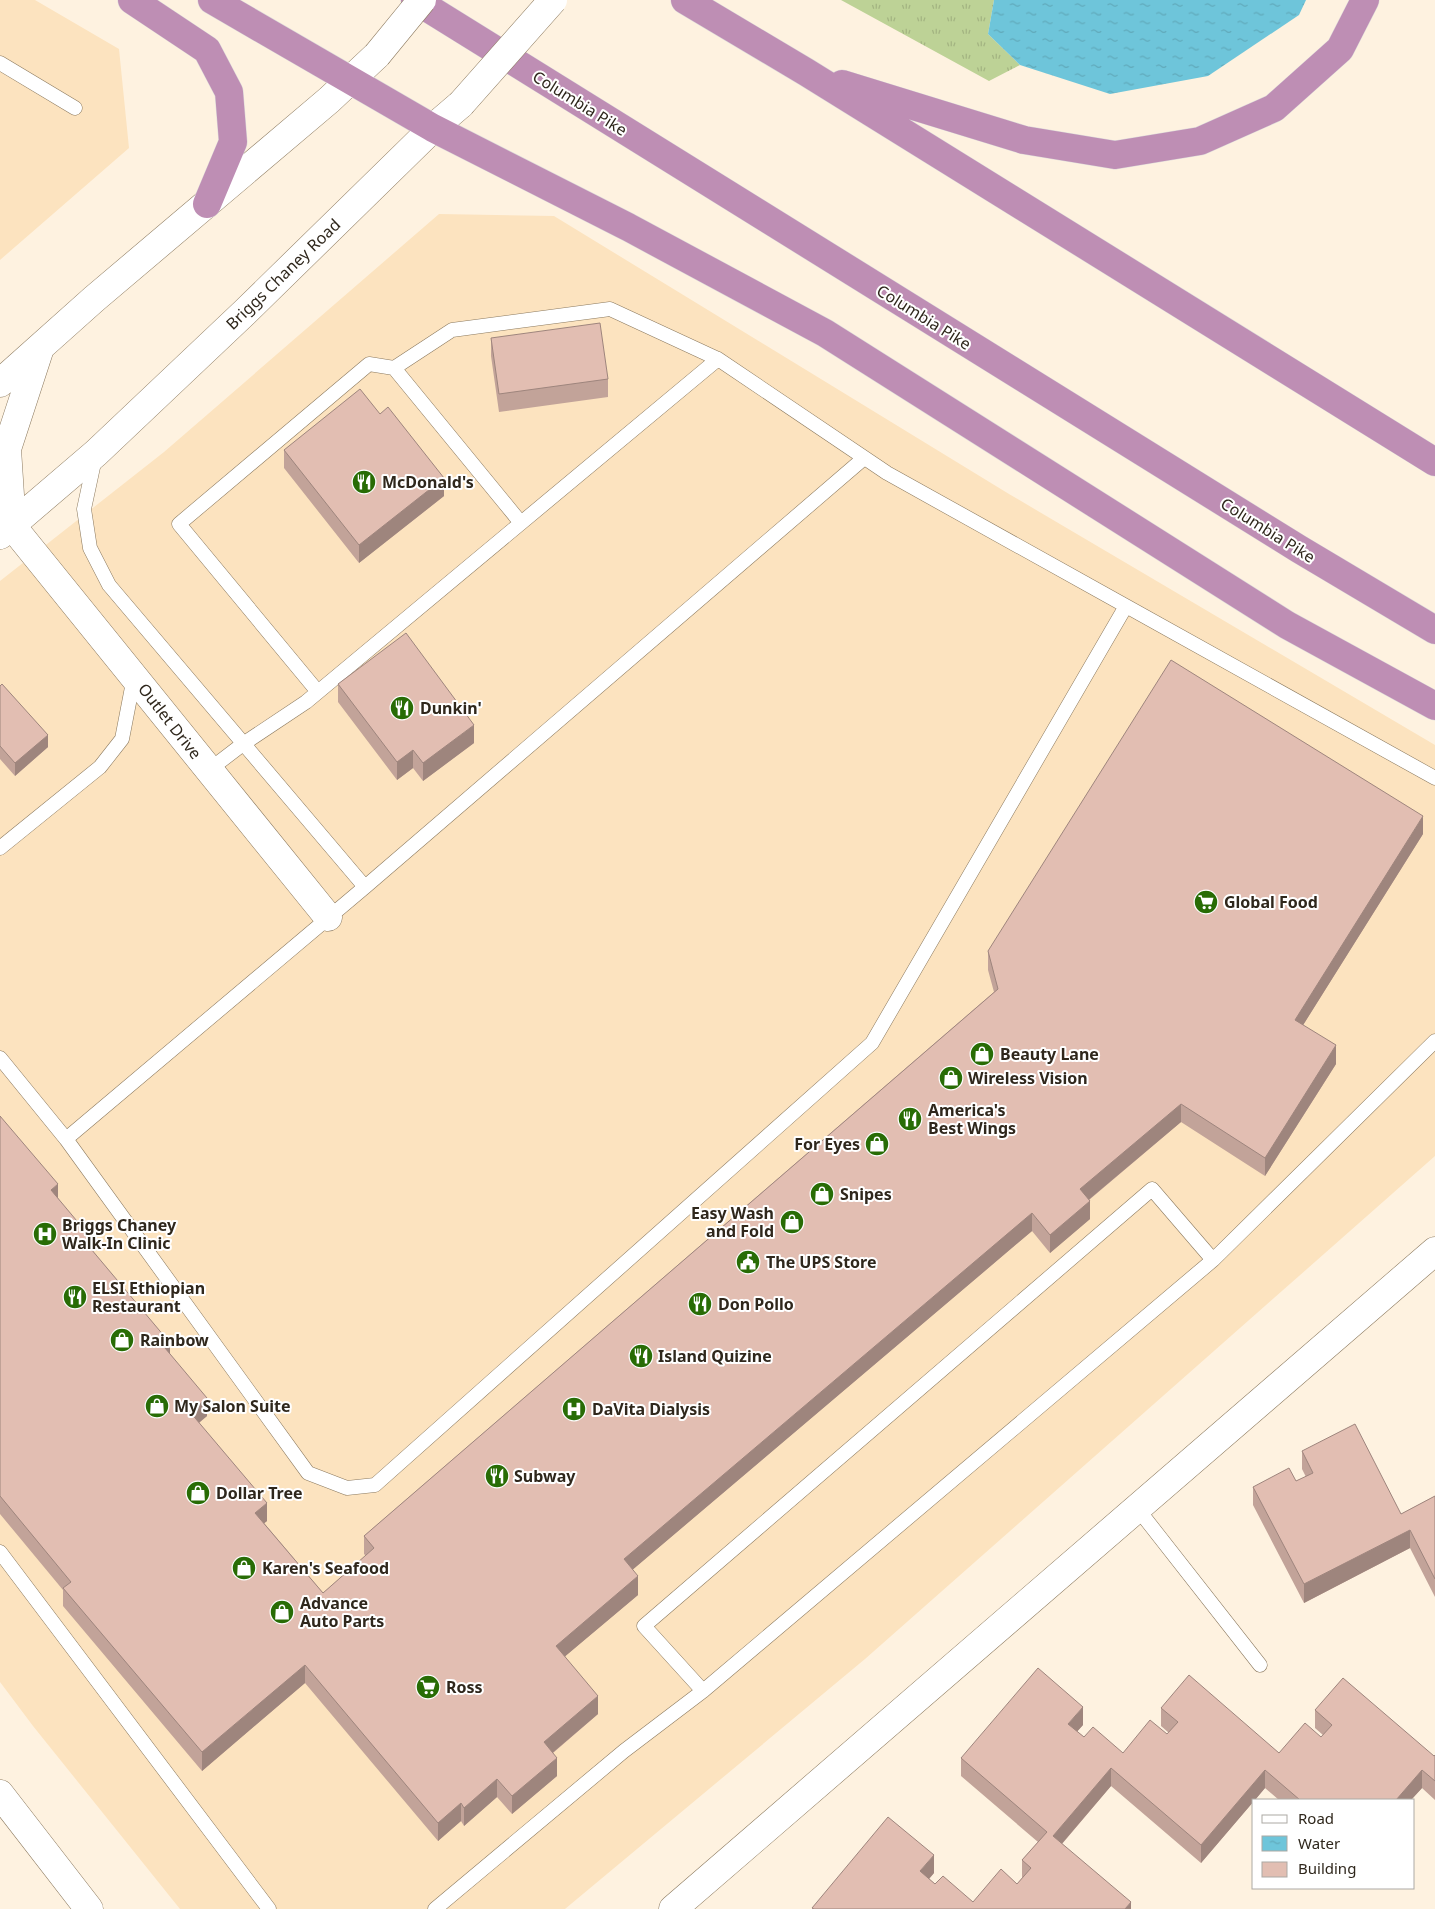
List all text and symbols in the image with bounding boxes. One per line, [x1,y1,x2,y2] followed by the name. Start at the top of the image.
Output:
[529,65,631,141] street label: Columbia Pike
[221,214,345,334] street label: Briggs Chaney Road
[873,279,975,355] street label: Columbia Pike
[351,469,377,495] restaurant icon: McDonald's
[382,471,474,493] place label: McDonald's
[1217,492,1319,568] street label: Columbia Pike
[133,678,207,764] street label: Outlet Drive
[389,695,415,721] restaurant icon: Dunkin'
[420,697,482,719] place label: Dunkin'
[1193,889,1219,915] supermarket icon: Global Food
[1224,891,1318,913] place label: Global Food
[969,1041,995,1067] shop icon: Beauty Lane
[1000,1043,1099,1065] place label: Beauty Lane
[938,1065,964,1091] shop icon: Wireless Vision
[968,1067,1088,1089] place label: Wireless Vision
[928,1099,1016,1139] place label: America's Best Wings
[897,1106,923,1132] restaurant icon: America's Best Wings
[864,1131,890,1157] shop icon: For Eyes
[794,1133,860,1155] place label: For Eyes
[809,1181,835,1207] shop icon: Snipes
[840,1183,892,1205] place label: Snipes
[691,1202,774,1242] place label: Easy Wash and Fold
[779,1209,805,1235] shop icon: Easy Wash and Fold
[62,1214,177,1254] place label: Briggs Chaney Walk-In Clinic
[32,1221,58,1247] hospital icon: Briggs Chaney Walk-In Clinic
[735,1249,761,1275] public building icon: The UPS Store
[766,1251,877,1273] place label: The UPS Store
[92,1277,205,1317] place label: ELSI Ethiopian Restaurant
[62,1284,88,1310] restaurant icon: ELSI Ethiopian Restaurant
[687,1291,713,1317] restaurant icon: Don Pollo
[718,1293,794,1315] place label: Don Pollo
[109,1327,135,1353] shop icon: Rainbow
[140,1329,209,1351] place label: Rainbow
[628,1343,654,1369] restaurant icon: Island Quizine
[658,1345,772,1367] place label: Island Quizine
[144,1393,170,1419] shop icon: My Salon Suite
[174,1395,291,1417] place label: My Salon Suite
[561,1396,587,1422] hospital icon: DaVita Dialysis
[592,1398,710,1420] place label: DaVita Dialysis
[484,1463,510,1489] restaurant icon: Subway
[514,1465,576,1487] place label: Subway
[185,1480,211,1506] shop icon: Dollar Tree
[216,1482,303,1504] place label: Dollar Tree
[231,1555,257,1581] shop icon: Karen's Seafood
[262,1557,389,1579] place label: Karen's Seafood
[300,1592,384,1632] place label: Advance Auto Parts
[269,1599,295,1625] shop icon: Advance Auto Parts
[415,1674,441,1700] supermarket icon: Ross
[446,1676,483,1698] place label: Ross
[1252,1799,1415,1889] legend
[1298,1808,1334,1828] text: Road
[1298,1833,1340,1853] text: Water
[1298,1858,1356,1878] text: Building

